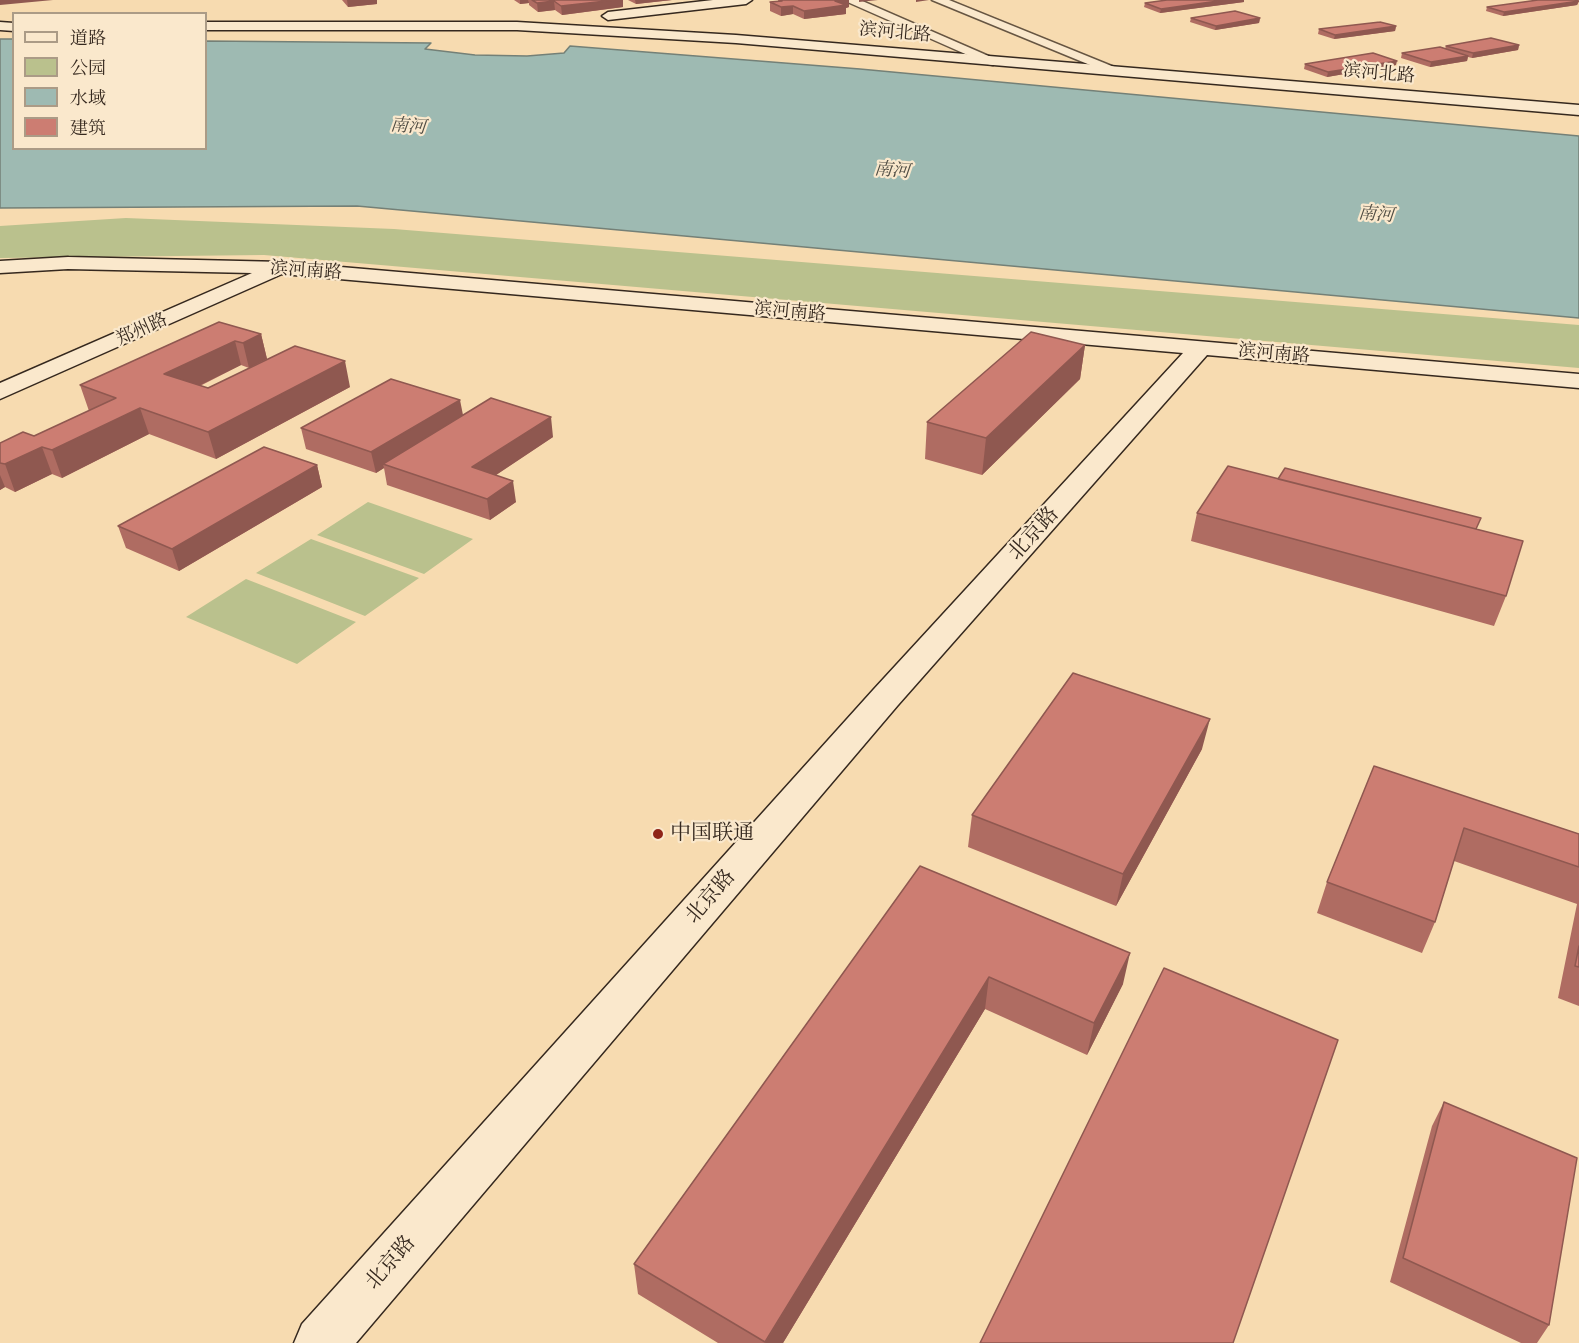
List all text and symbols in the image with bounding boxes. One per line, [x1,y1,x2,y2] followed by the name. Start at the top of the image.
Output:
[12,12,207,150] legend
[858,19,932,47] street label: 滨河北路
[70,24,106,51] text: 道路
[70,54,106,81] text: 公园
[1342,60,1416,88] street label: 滨河北路
[70,84,106,111] text: 水域
[70,114,106,141] text: 建筑
[389,115,427,139] water label: 南河
[873,159,911,183] water label: 南河
[1357,203,1395,227] water label: 南河
[269,258,343,284] street label: 滨河南路
[753,298,827,326] street label: 滨河南路
[113,309,171,351] street label: 郑州路
[1237,340,1311,368] street label: 滨河南路
[1004,502,1064,566] street label: 北京路
[670,821,754,847] place label: 中国联通
[651,827,665,841] marker: 中国联通
[681,865,741,929] street label: 北京路
[361,1231,421,1295] street label: 北京路

